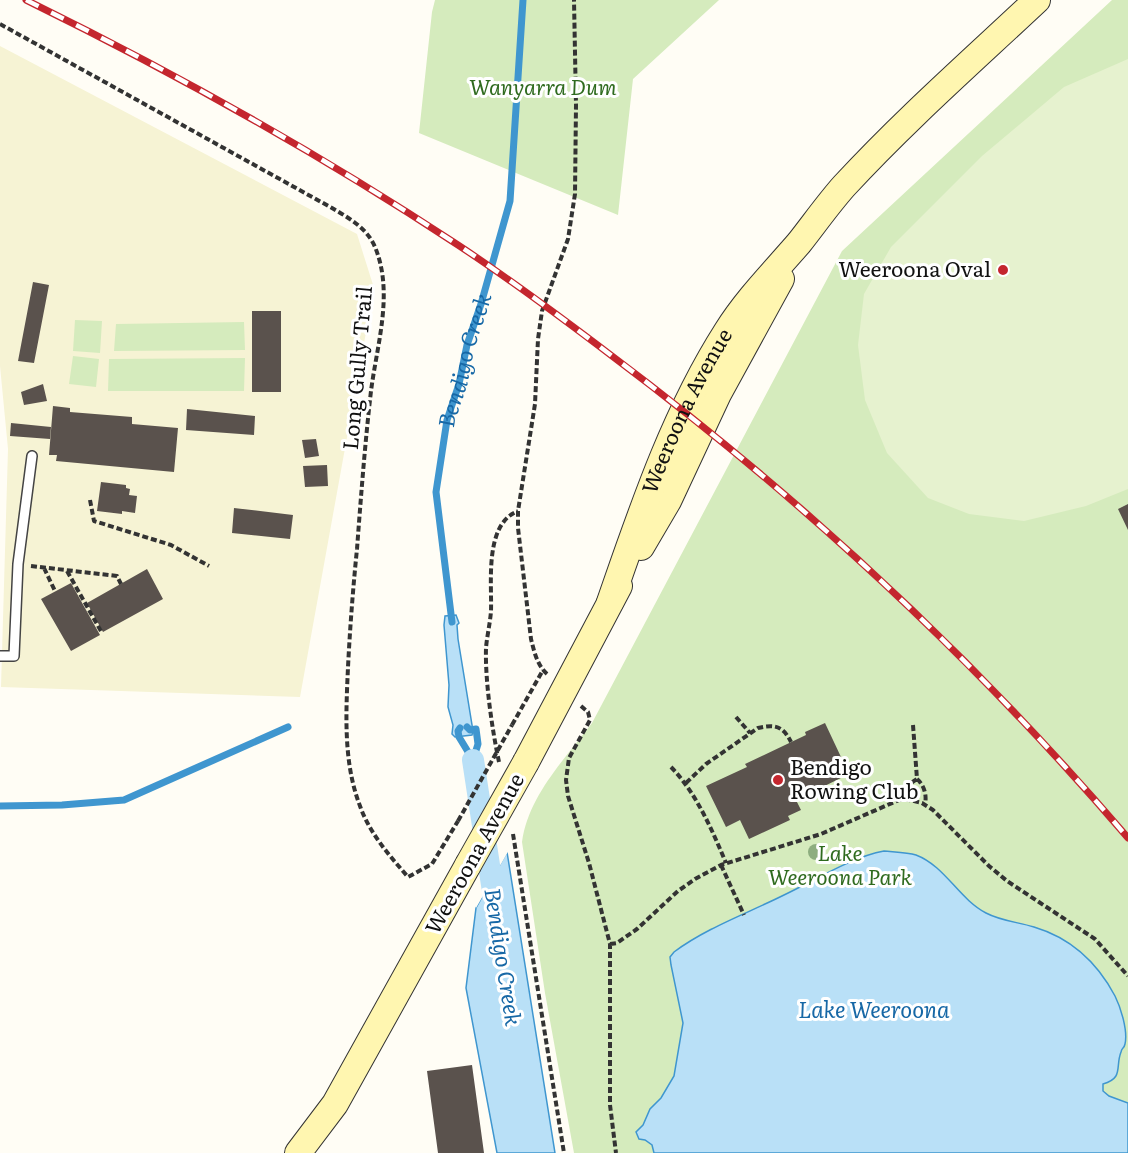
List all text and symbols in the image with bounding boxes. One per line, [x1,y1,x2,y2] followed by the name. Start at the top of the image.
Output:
[469,70,617,101] park label: Wanyarra Dum
[839,252,991,283] place label: Weeroona Oval
[996,263,1010,277] marker: Weeroona Oval
[333,285,378,451] street label: Long Gully Trail
[428,289,498,430] water label: Bendigo Creek
[632,321,738,497] street label: Weeroona Avenue
[790,750,918,805] place label: Bendigo Rowing Club
[416,767,530,939] street label: Weeroona Avenue
[771,773,785,787] marker: Bendigo Rowing Club
[768,836,912,891] park label: Lake Weeroona Park
[477,885,532,1028] water label: Bendigo Creek
[798,992,950,1025] water label: Lake Weeroona

